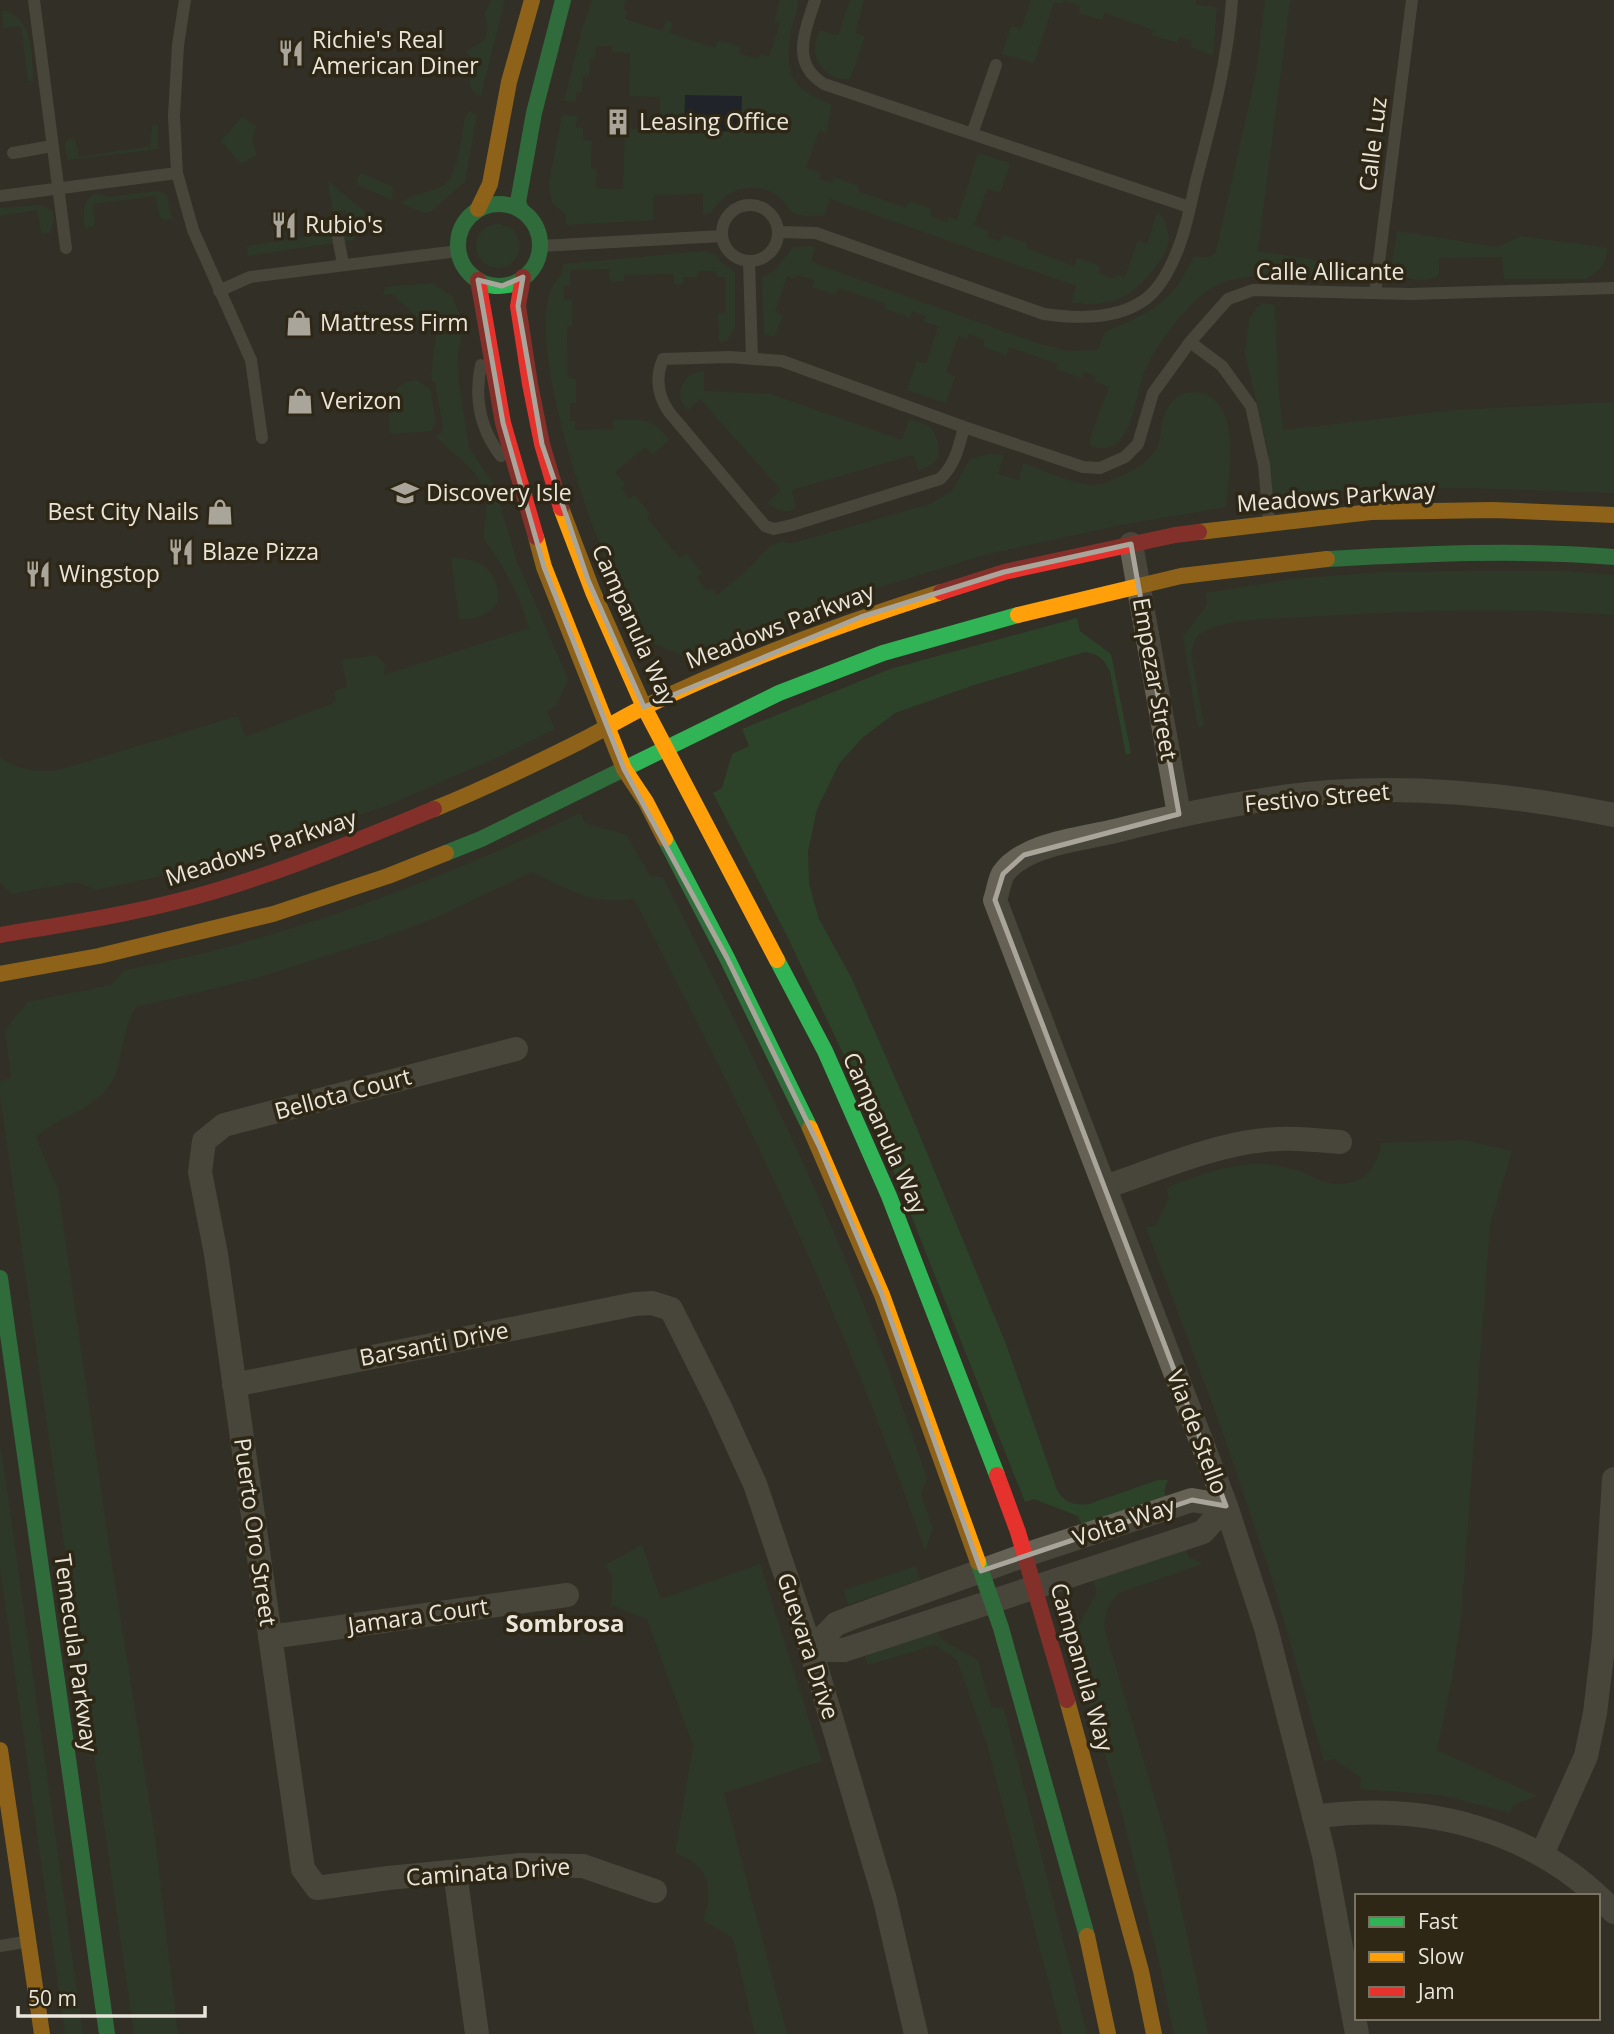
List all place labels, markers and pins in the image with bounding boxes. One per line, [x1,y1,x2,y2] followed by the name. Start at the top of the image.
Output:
[312,23,479,81] place label: Richie's Real American Diner
[276,38,306,68] restaurant icon: Richie's Real American Diner
[639,105,789,137] place label: Leasing Office
[603,107,633,137] building icon: Leasing Office
[305,208,383,240] place label: Rubio's
[269,210,299,240] restaurant icon: Rubio's
[320,306,468,338] place label: Mattress Firm
[284,308,314,338] shop icon: Mattress Firm
[321,384,402,416] place label: Verizon
[285,386,315,416] shop icon: Verizon
[426,476,572,508] place label: Discovery Isle
[390,478,420,508] school or university icon: Discovery Isle
[47,495,199,527] place label: Best City Nails
[205,497,235,527] shop icon: Best City Nails
[202,535,319,567] place label: Blaze Pizza
[166,537,196,567] restaurant icon: Blaze Pizza
[59,557,160,589] place label: Wingstop
[23,559,53,589] restaurant icon: Wingstop

